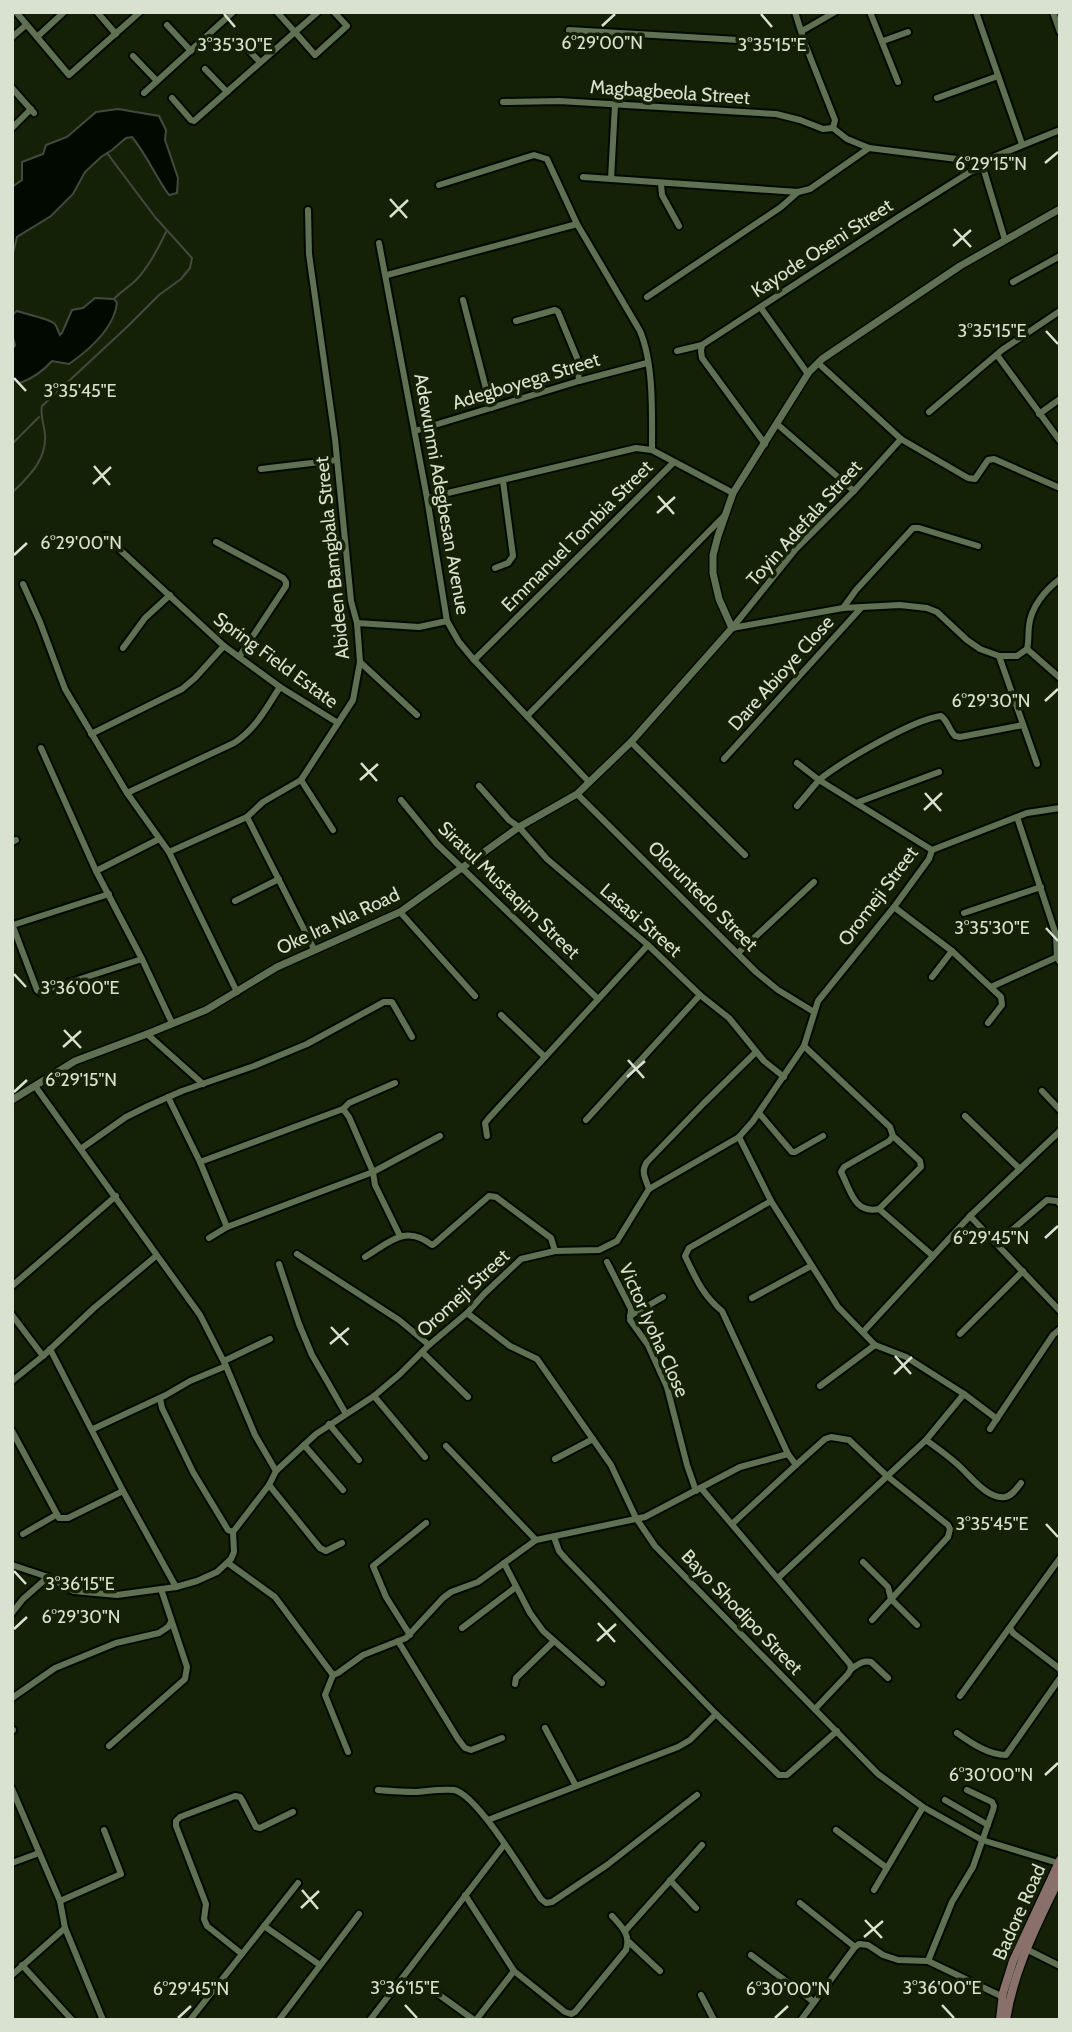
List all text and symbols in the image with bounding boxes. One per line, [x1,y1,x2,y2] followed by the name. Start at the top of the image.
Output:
[561,32,643,54] text: 6°29'00"N
[197,34,273,56] text: 3°35'30"E
[738,34,806,56] text: 3°35'15"E
[589,75,751,109] street label: Magbagbeola Street
[955,153,1027,175] text: 6°29'15"N
[747,193,897,302] street label: Kayode Oseni Street
[958,320,1026,342] text: 3°35'15"E
[450,347,603,414] street label: Adegboyega Street
[409,371,475,617] street label: Adewunmi Adegbesan Avenue
[43,380,117,402] text: 3°35'45"E
[310,455,354,661] street label: Abideen Bamgbala Street
[497,455,658,616] street label: Emmanuel Tombia Street
[742,455,867,591] street label: Toyin Adefala Street
[40,532,122,554] text: 6°29'00"N
[209,607,343,713] street label: Spring Field Estate
[723,611,839,735] street label: Dare Abioye Close
[952,690,1030,712] text: 6°29'30"N
[433,816,585,964] street label: Siratul Mustaqim Street
[643,836,763,956] street label: Oloruntedo Street
[833,841,923,950] street label: Oromeji Street
[595,878,687,962] street label: Lasasi Street
[273,883,403,959] street label: Oke Ira Nla Road
[954,917,1030,939] text: 3°35'30"E
[41,977,119,999] text: 3°36'00"E
[45,1069,117,1091] text: 6°29'15"N
[953,1227,1029,1249] text: 6°29'45"N
[412,1244,515,1342] street label: Oromeji Street
[614,1259,694,1401] street label: Victor Iyoha Close
[955,1513,1029,1535] text: 3°35'45"E
[677,1545,808,1680] street label: Bayo Shodipo Street
[45,1573,115,1595] text: 3°36'15"E
[42,1606,120,1628] text: 6°29'30"N
[949,1764,1033,1786] text: 6°30'00"N
[988,1861,1050,1963] street label: Badore Road
[370,1977,440,1999] text: 3°36'15"E
[903,1977,981,1999] text: 3°36'00"E
[153,1978,229,2000] text: 6°29'45"N
[746,1978,830,2000] text: 6°30'00"N

